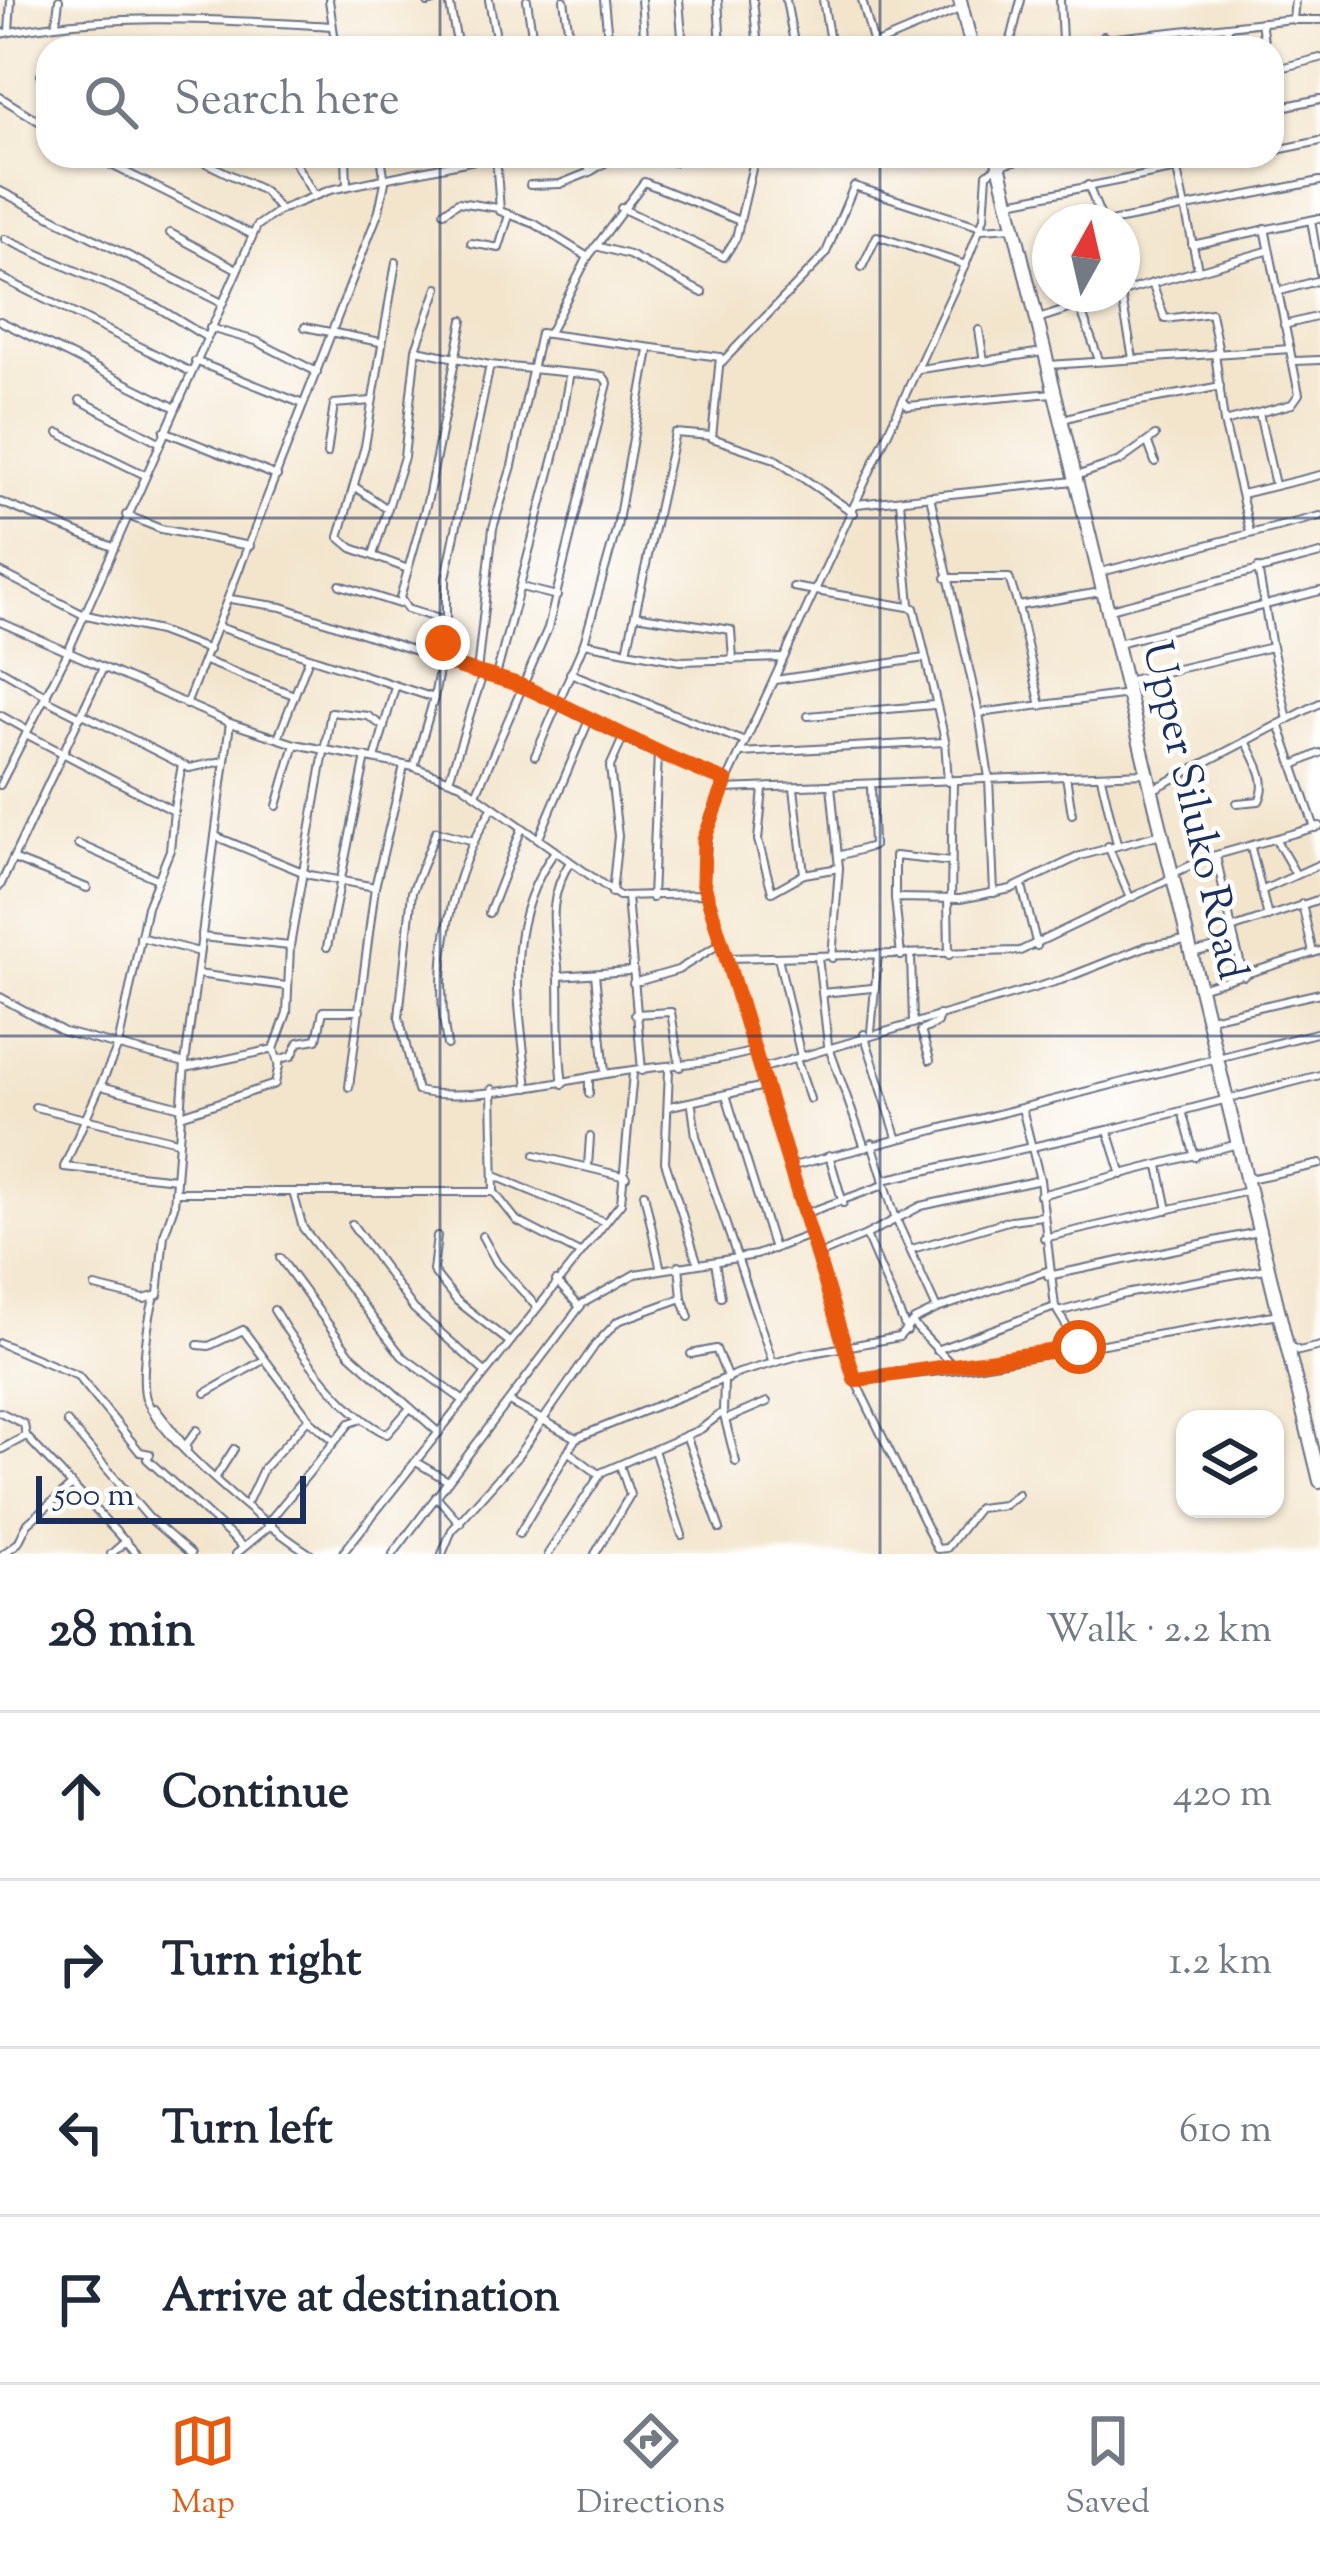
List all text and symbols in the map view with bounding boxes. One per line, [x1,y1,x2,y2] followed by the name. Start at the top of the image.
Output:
[36,36,1284,168] search box
[78,69,144,135] icon: search
[174,70,400,135] text: Search here
[1032,204,1140,312] north arrow
[416,616,470,670] route end
[1124,636,1260,986] street label: Upper Siluko Road
[1052,1320,1106,1374] route start
[1176,1410,1284,1518] map controls
[1176,1410,1284,1518] button: layers
[36,1470,306,1523] scale bar
[54,1473,135,1521] text: 500 m
[48,1596,195,1669] text: 28 min
[1046,1604,1272,1660] text: Walk · 2.2 km
[48,1763,114,1829] icon: ahead
[162,1763,349,1828] text: Continue
[1173,1768,1272,1824] text: 420 m
[48,1931,114,1997] icon: right
[162,1931,361,1996] text: Turn right
[1169,1936,1272,1992] text: 1.2 km
[48,2099,114,2165] icon: left
[162,2099,333,2164] text: Turn left
[1179,2104,1272,2160] text: 610 m
[48,2267,114,2333] icon: arrive
[162,2267,560,2332] text: Arrive at destination
[170,2408,236,2528] tab: Map
[576,2408,725,2528] tab: Directions
[1065,2408,1150,2528] tab: Saved

